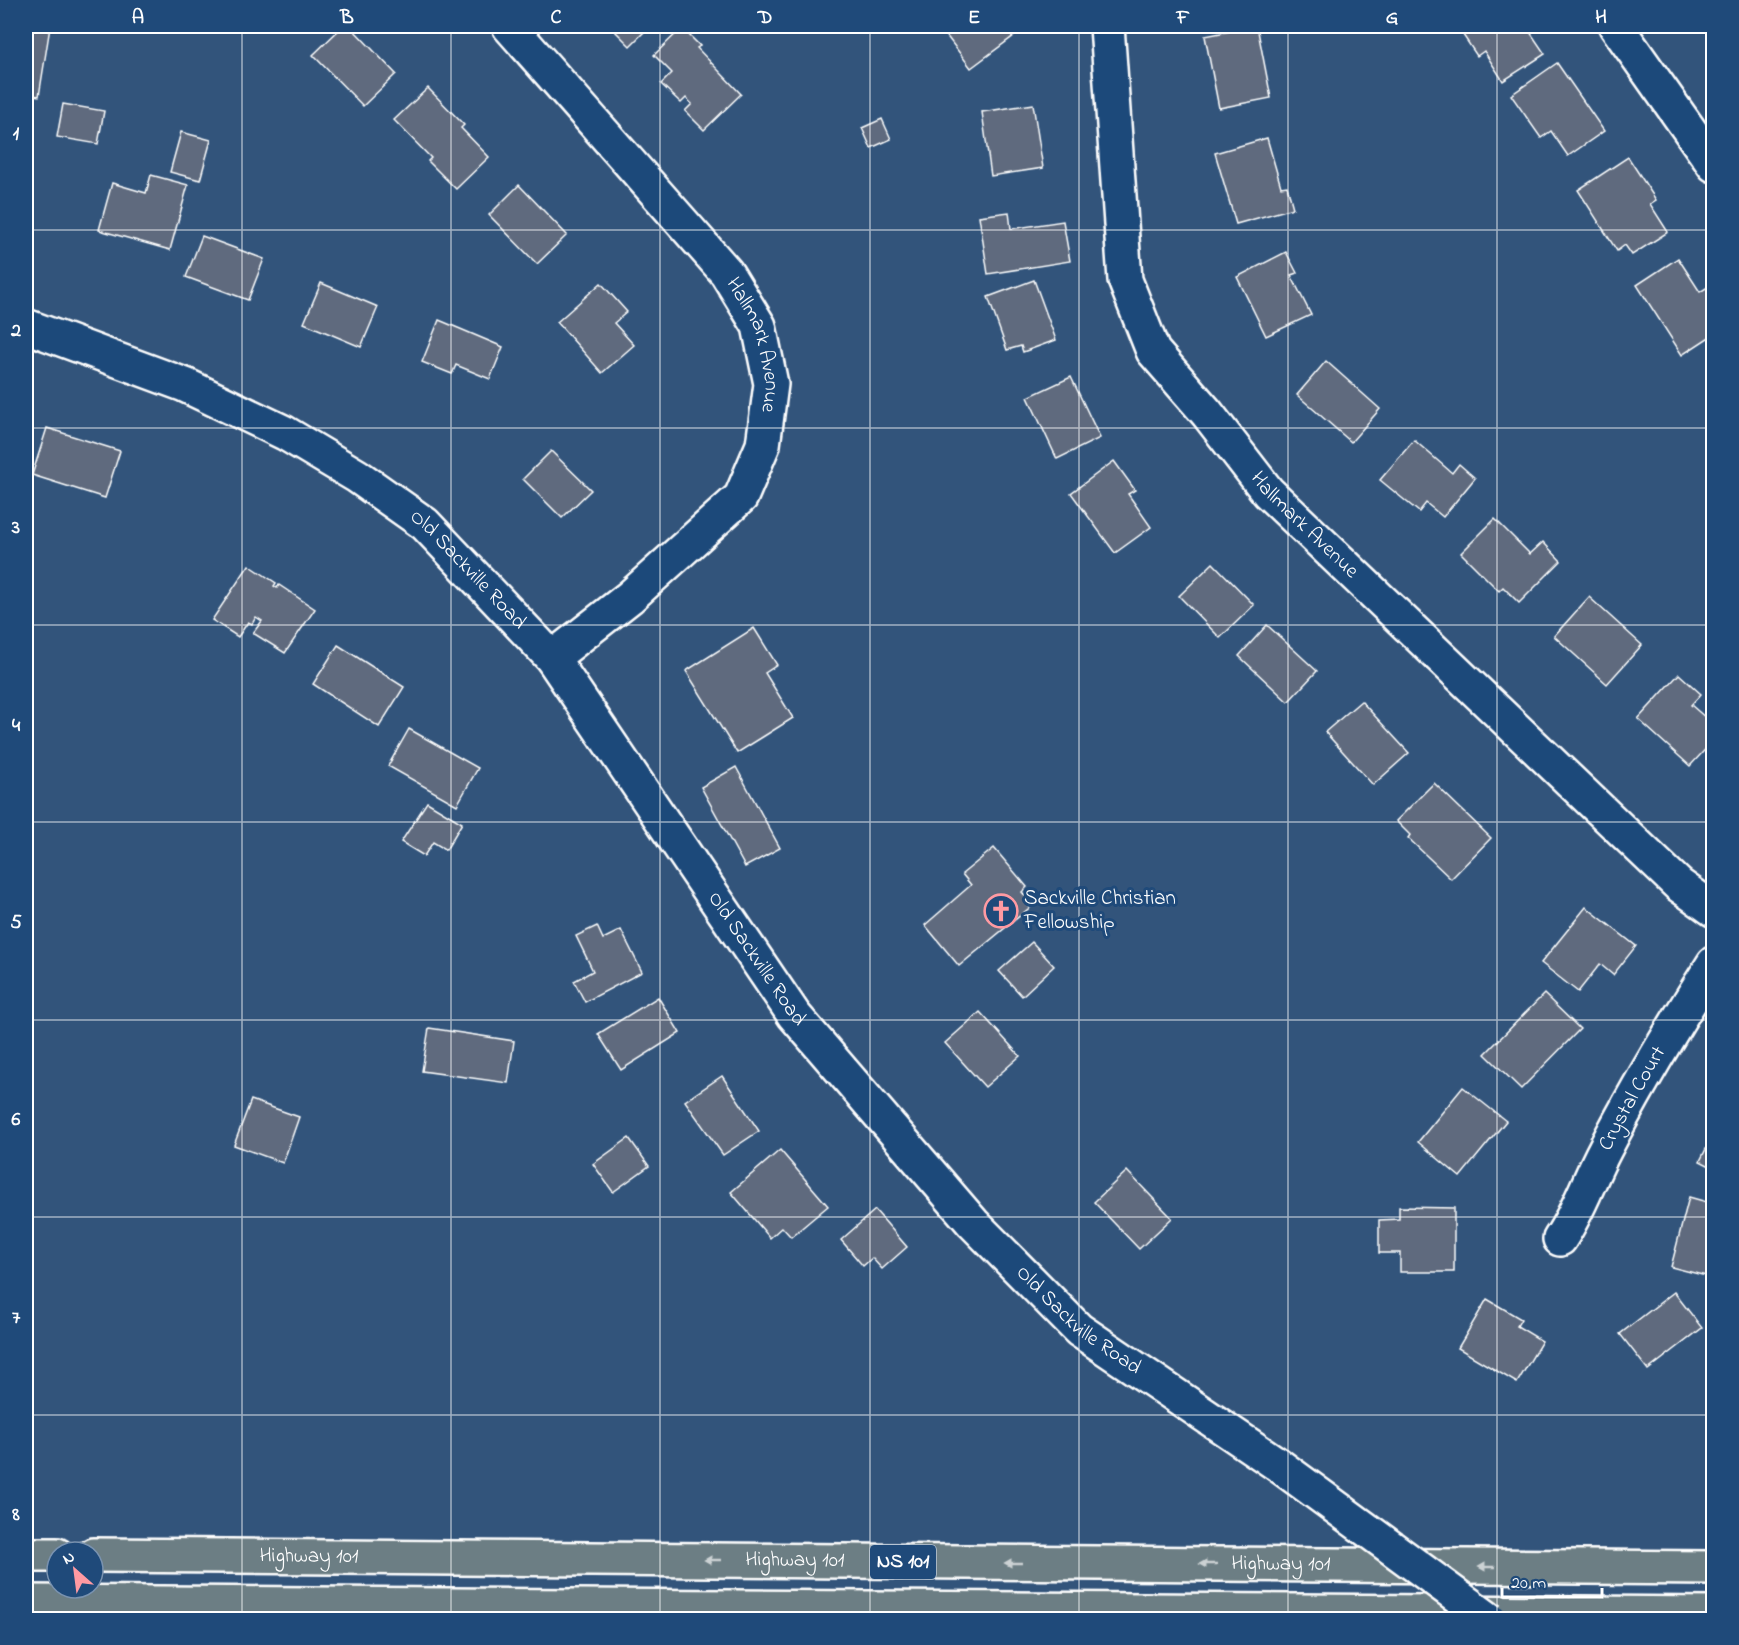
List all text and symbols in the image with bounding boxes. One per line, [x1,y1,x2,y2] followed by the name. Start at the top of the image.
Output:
[132,4,144,33] text: A
[339,4,354,33] text: B
[551,4,562,33] text: C
[757,4,772,33] text: D
[968,4,980,33] text: E
[1176,4,1190,33] text: F
[1386,4,1399,33] text: G
[1595,4,1607,33] text: H
[13,120,20,149] text: 1
[718,272,786,415] street label: Hallmark Avenue
[10,317,21,346] text: 2
[1243,465,1366,586] street label: Hallmark Avenue
[403,502,533,637] street label: Old Sackville Road
[11,514,20,543] text: 3
[12,712,21,741] text: 4
[1023,884,1176,938] place label: Sackville Christian Fellowship
[700,886,813,1033] street label: Old Sackville Road
[983,893,1019,929] church icon: Sackville Christian Fellowship
[10,909,22,938] text: 5
[1591,1041,1674,1156] street label: Crystal Court
[12,1106,21,1135] text: 6
[1008,1259,1147,1383] street label: Old Sackville Road
[12,1304,21,1333] text: 7
[11,1501,20,1530] text: 8
[45,1540,105,1600] north arrow
[259,1541,359,1574] street label: Highway 101
[58,1545,79,1572] text: N
[745,1545,845,1578] street label: Highway 101
[870,1545,936,1579] road number: NS 101
[1231,1549,1331,1582] street label: Highway 101
[704,1555,723,1565] one-way arrow
[1004,1558,1023,1568] one-way arrow
[1199,1559,1218,1569] one-way arrow
[1502,1561,1602,1599] scale bar
[1478,1562,1497,1571] one-way arrow
[1511,1571,1546,1597] text: 20 m

